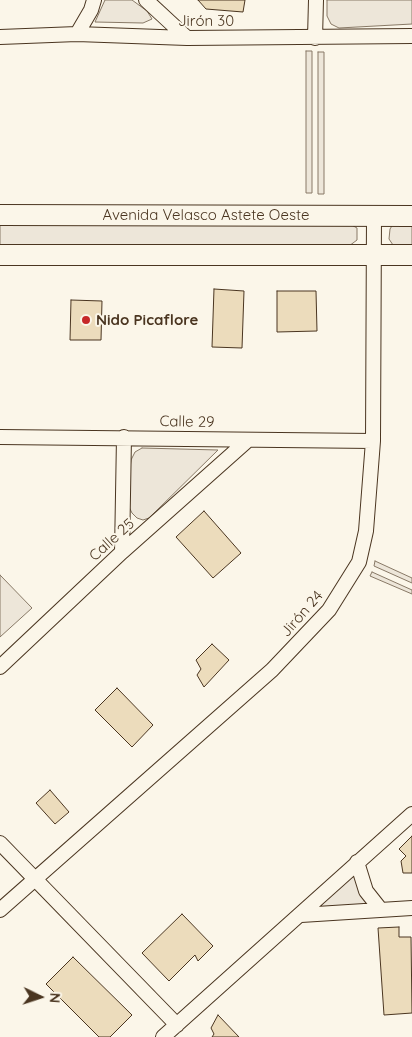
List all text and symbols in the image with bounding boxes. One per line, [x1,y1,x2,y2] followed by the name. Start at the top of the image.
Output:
[178,12,234,30] street label: Jirón 30
[103,206,309,224] street label: Avenida Velasco Astete Oeste
[96,311,198,329] place label: Nido Picaflore
[80,314,92,326] marker: Nido Picaflore
[159,413,215,431] street label: Calle 29
[86,515,138,565] street label: Calle 25
[277,587,327,641] street label: Jirón 24
[15,972,65,1022] north arrow
[46,992,64,1004] text: N

